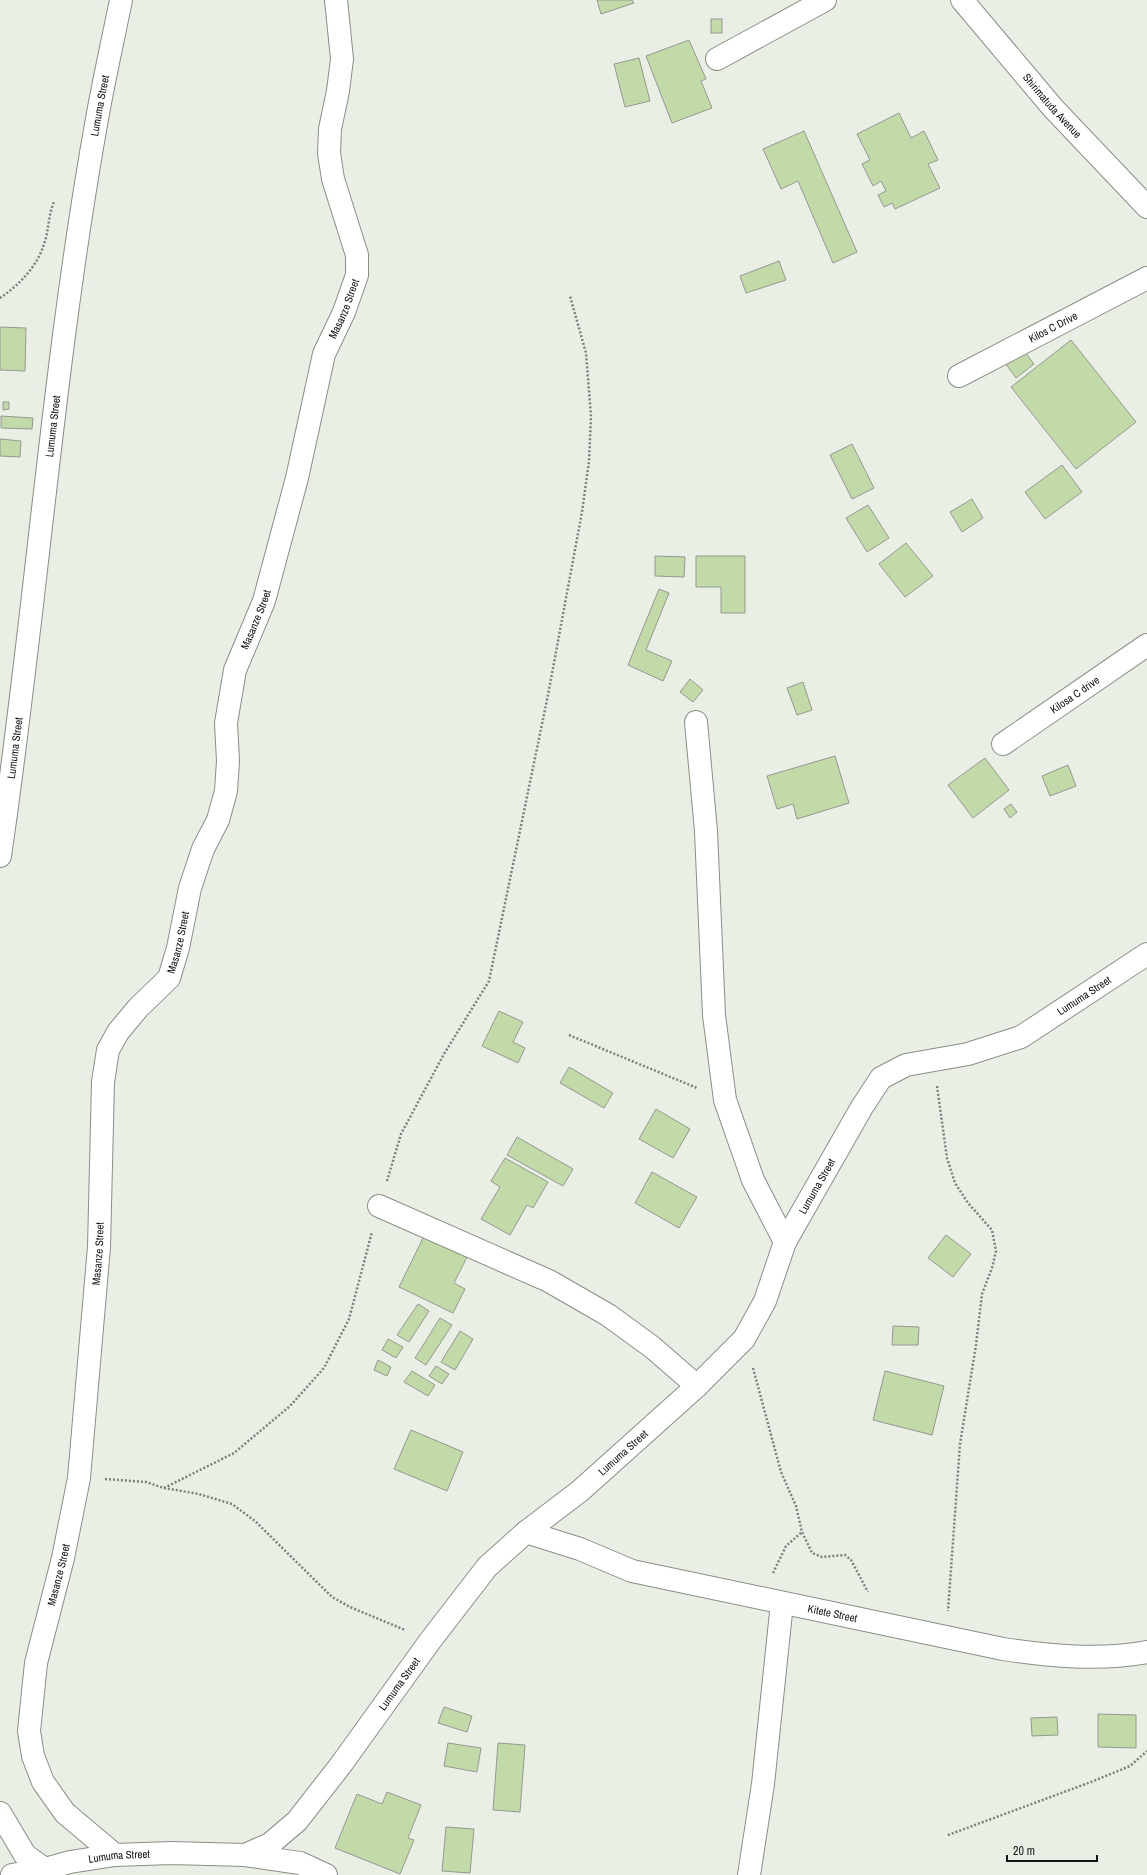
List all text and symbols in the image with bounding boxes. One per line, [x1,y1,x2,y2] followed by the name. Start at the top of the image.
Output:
[1020,71,1085,141] street label: Shirimatuda Avenue
[87,73,112,137] street label: Lumuma Street
[325,276,362,341] street label: Masanze Street
[1026,308,1080,346] street label: Kilos C Drive
[42,394,63,458] street label: Lumuma Street
[237,588,274,652] street label: Masanze Street
[1047,673,1102,717] street label: Kilosa C drive
[4,716,26,780] street label: Lumuma Street
[164,910,192,975] street label: Masanze Street
[1054,972,1114,1018] street label: Lumuma Street
[795,1155,838,1216] street label: Lumuma Street
[89,1221,107,1286] street label: Masanze Street
[595,1426,651,1478] street label: Lumuma Street
[44,1542,73,1607] street label: Masanze Street
[806,1601,859,1625] street label: Kitete Street
[375,1654,423,1713] street label: Lumuma Street
[1007,1837,1097,1863] scale bar
[1013,1843,1035,1859] text: 20 m
[87,1847,151,1866] street label: Lumuma Street

